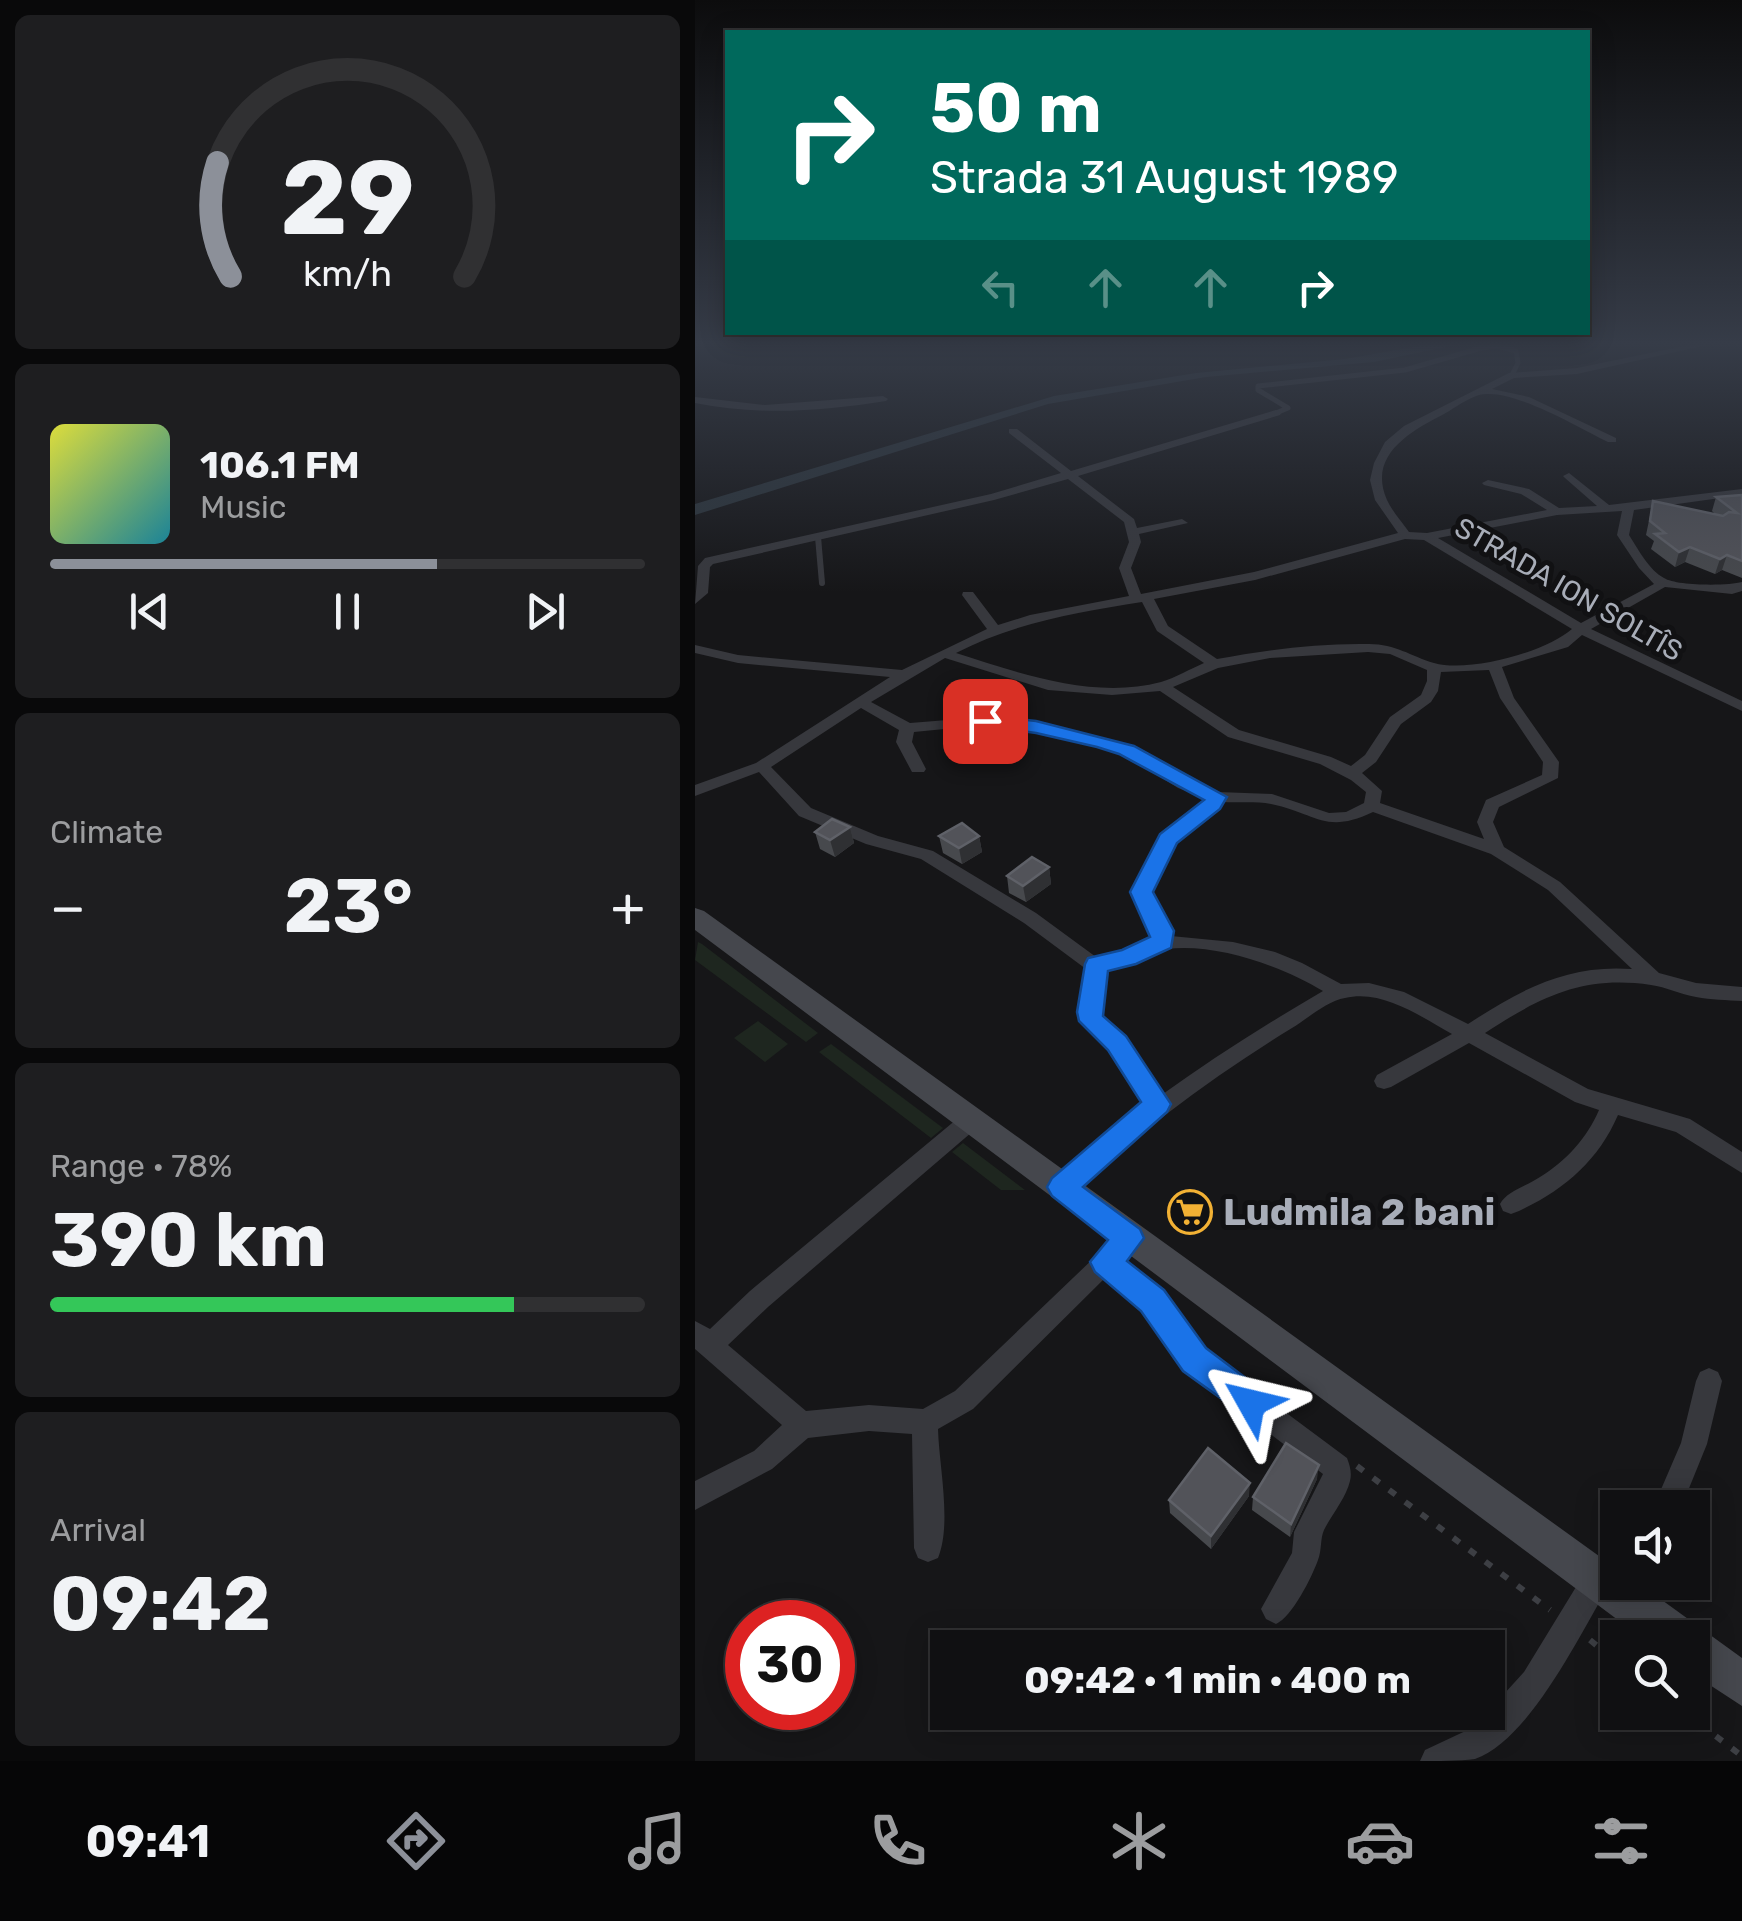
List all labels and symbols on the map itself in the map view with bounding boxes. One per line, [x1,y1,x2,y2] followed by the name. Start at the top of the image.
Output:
[1449,511,1688,668] street label: STRADA ION SOLTÎS
[943,679,1028,764] pin
[1167,1189,1213,1235] supermarket icon: Ludmila 2 bani
[1223,1189,1495,1235] place label: Ludmila 2 bani
[1199,1351,1303,1455] position arrow
[725,1600,855,1730] speed limit sign: 30

